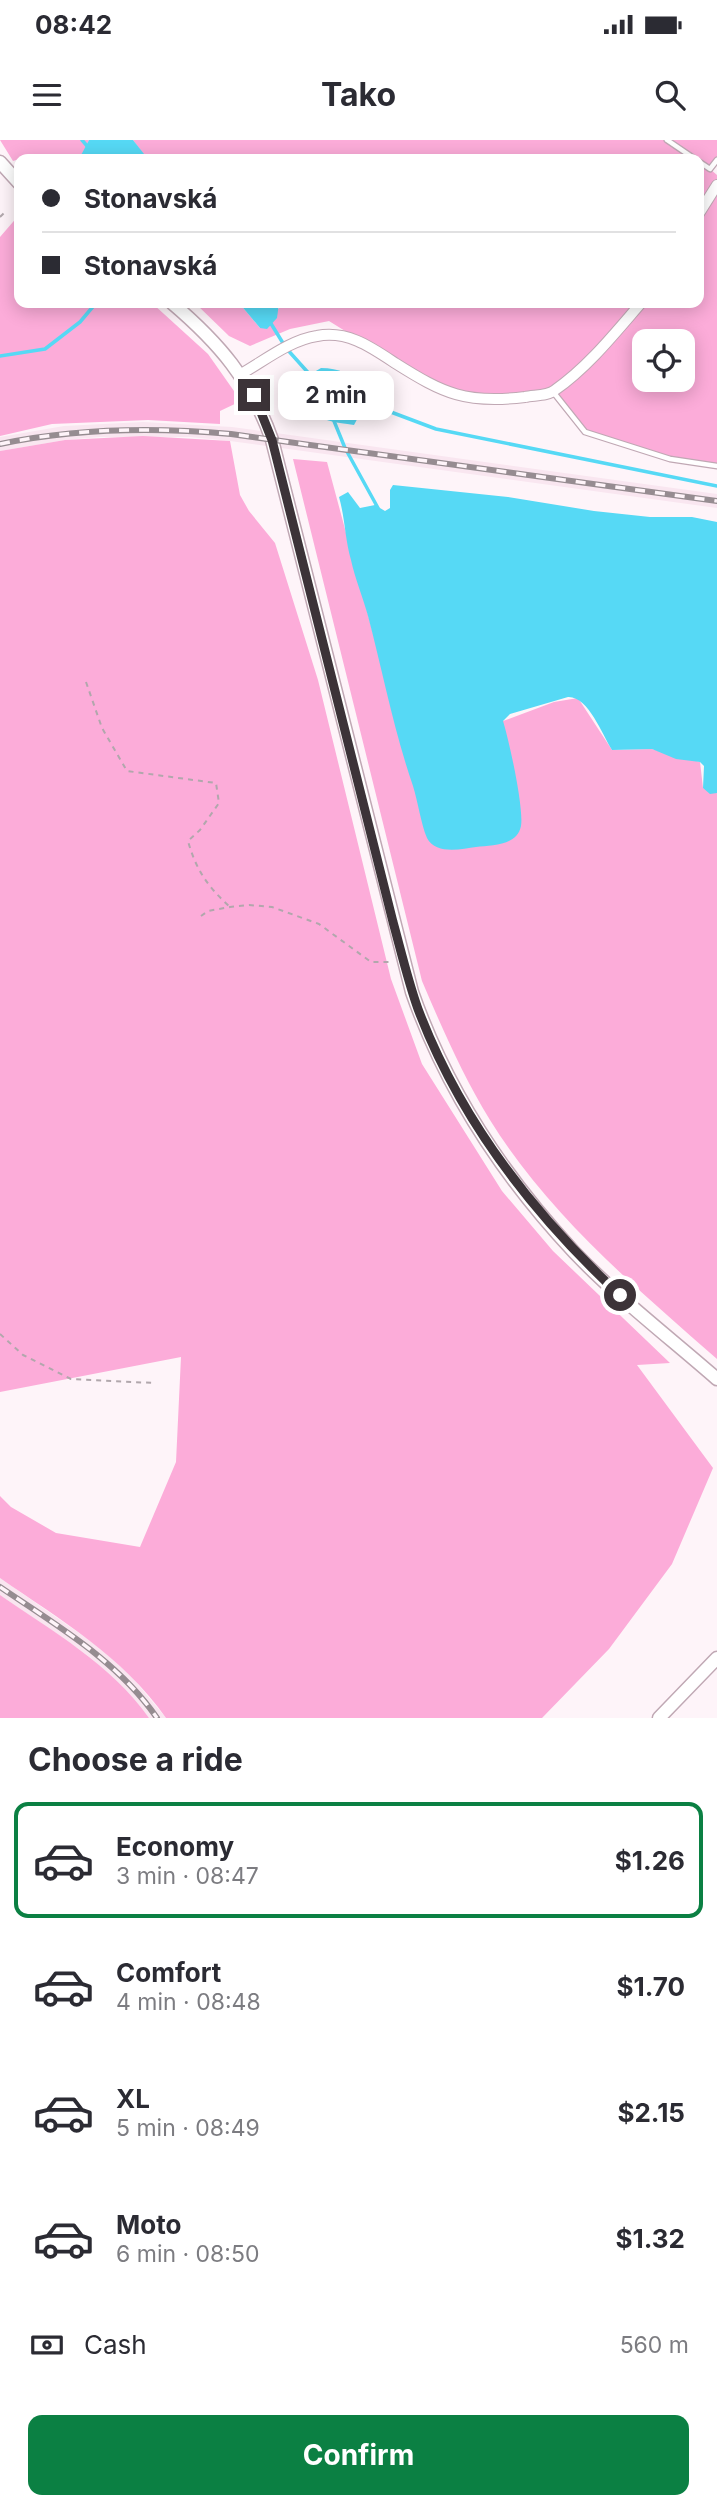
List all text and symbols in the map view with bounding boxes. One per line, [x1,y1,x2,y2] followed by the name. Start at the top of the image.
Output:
[35,9,112,40] text: 08:42
[321,75,396,114] text: Tako
[28,76,66,114] icon: menu
[651,76,689,114] icon: search
[84,183,217,214] text: Stonavská
[84,250,217,281] text: Stonavská
[632,329,695,392] map controls
[632,329,695,392] button: locate
[278,370,394,420] callout: 2 min
[238,379,270,411] route end
[305,381,367,409] text: 2 min
[604,1279,636,1311] route start
[28,1740,243,1779] text: Choose a ride
[32,1829,95,1892] icon: car
[116,1831,234,1862] text: Economy
[615,1845,685,1876] text: $1.26
[116,1862,259,1890] text: 3 min · 08:47
[32,1955,95,2018] icon: car
[116,1957,221,1988] text: Comfort
[616,1971,685,2002] text: $1.70
[116,1988,261,2016] text: 4 min · 08:48
[32,2081,95,2144] icon: car
[116,2083,150,2114] text: XL
[617,2097,685,2128] text: $2.15
[116,2114,260,2142] text: 5 min · 08:49
[32,2207,95,2270] icon: car
[116,2209,181,2240] text: Moto
[616,2223,685,2254] text: $1.32
[116,2240,259,2268] text: 6 min · 08:50
[28,2326,66,2364] icon: cash
[84,2329,147,2360] text: Cash
[620,2331,689,2359] text: 560 m
[28,2415,689,2495] button: Confirm

